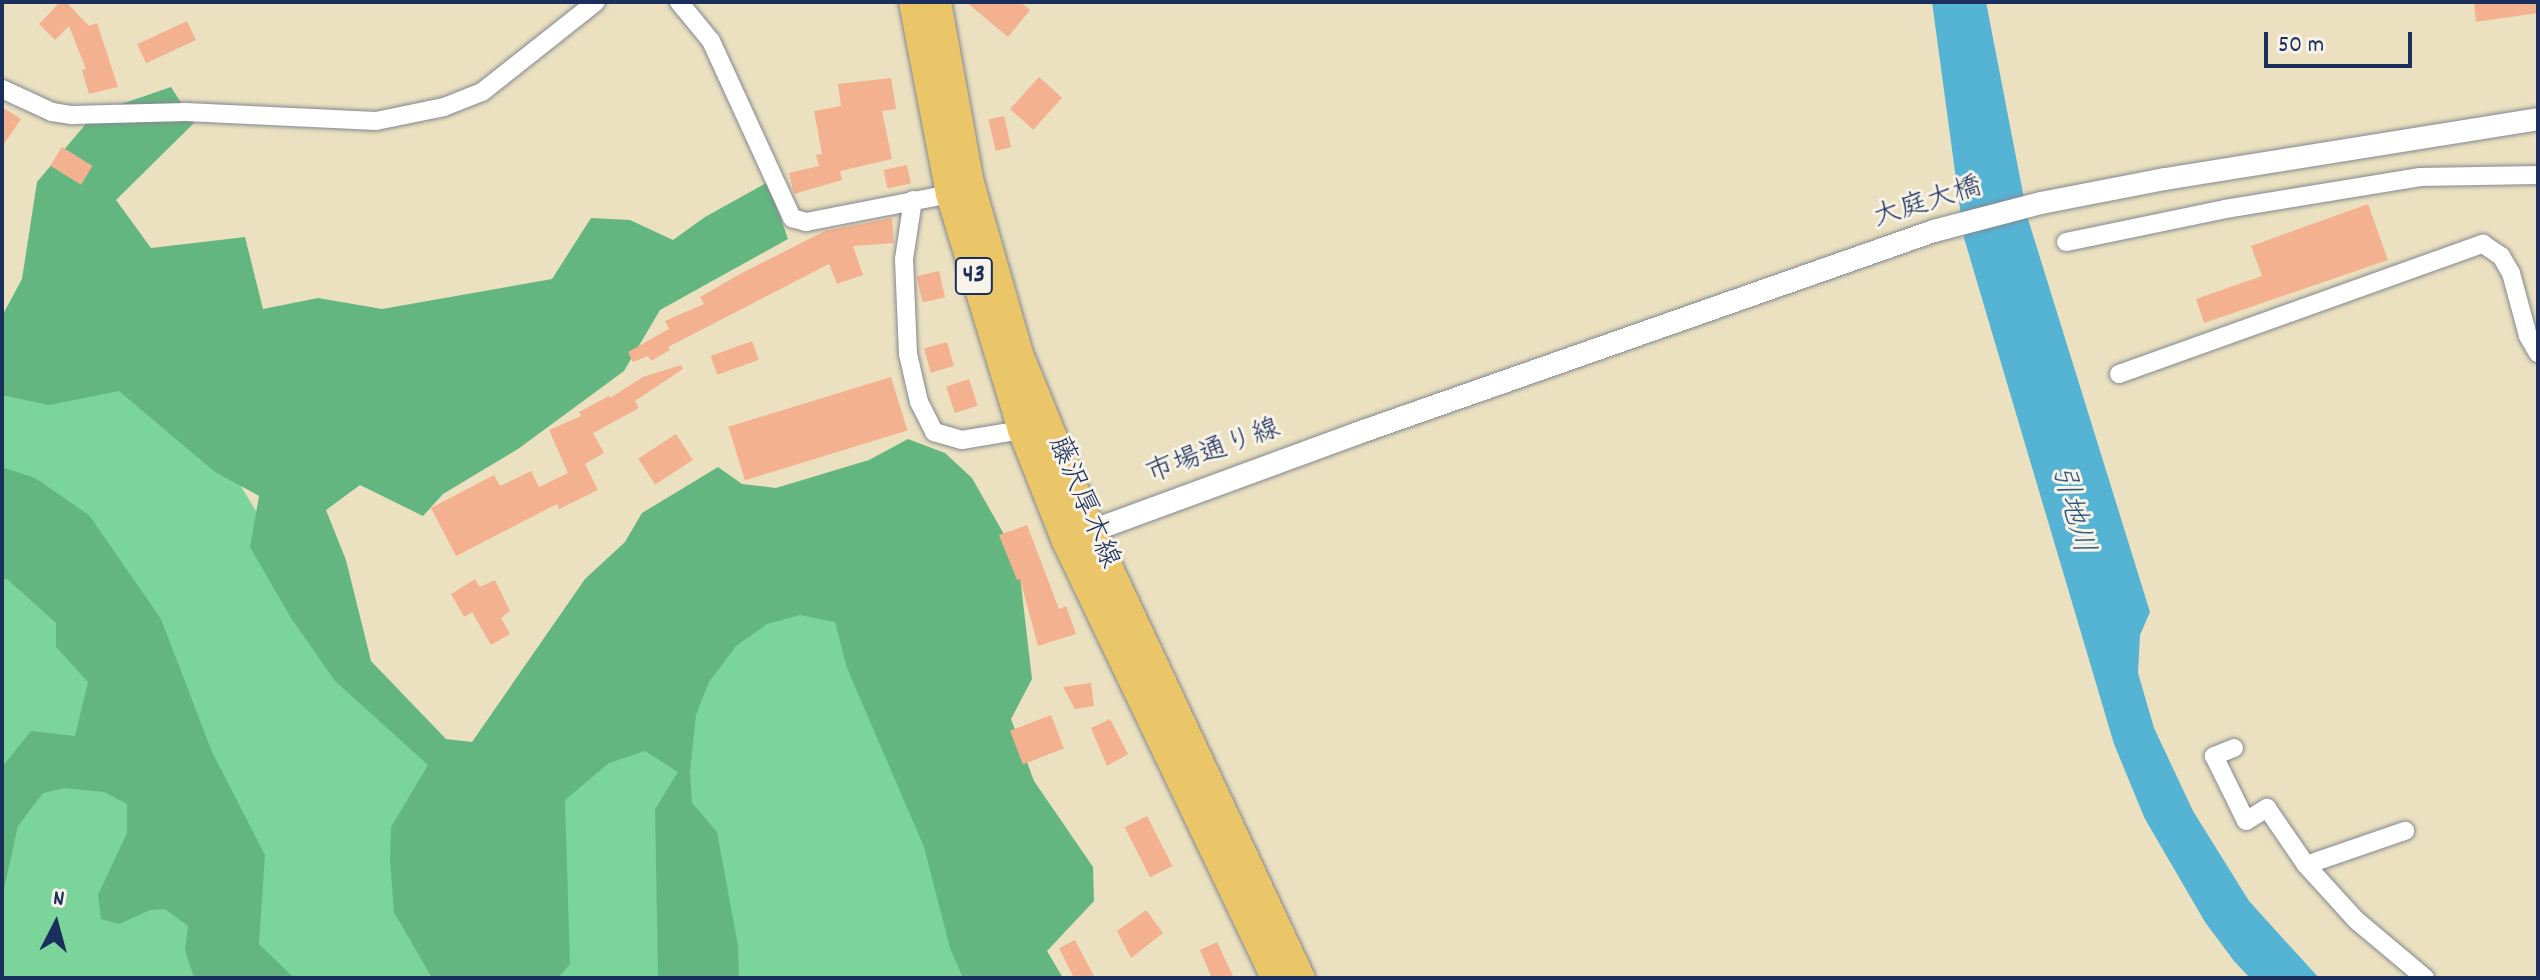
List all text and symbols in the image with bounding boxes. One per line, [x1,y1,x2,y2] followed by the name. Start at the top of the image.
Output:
[2268,16,2416,66] scale bar
[2278,29,2324,63] text: 50 m
[1870,172,1986,236] street label: 大庭大橋
[954,254,994,298] road number: 43
[1142,413,1286,493] street label: 市場通り線
[1039,432,1125,574] street label: 藤沢厚木線
[2041,462,2099,558] water label: 引地川
[16,884,96,964] north arrow
[52,884,66,916] text: N

